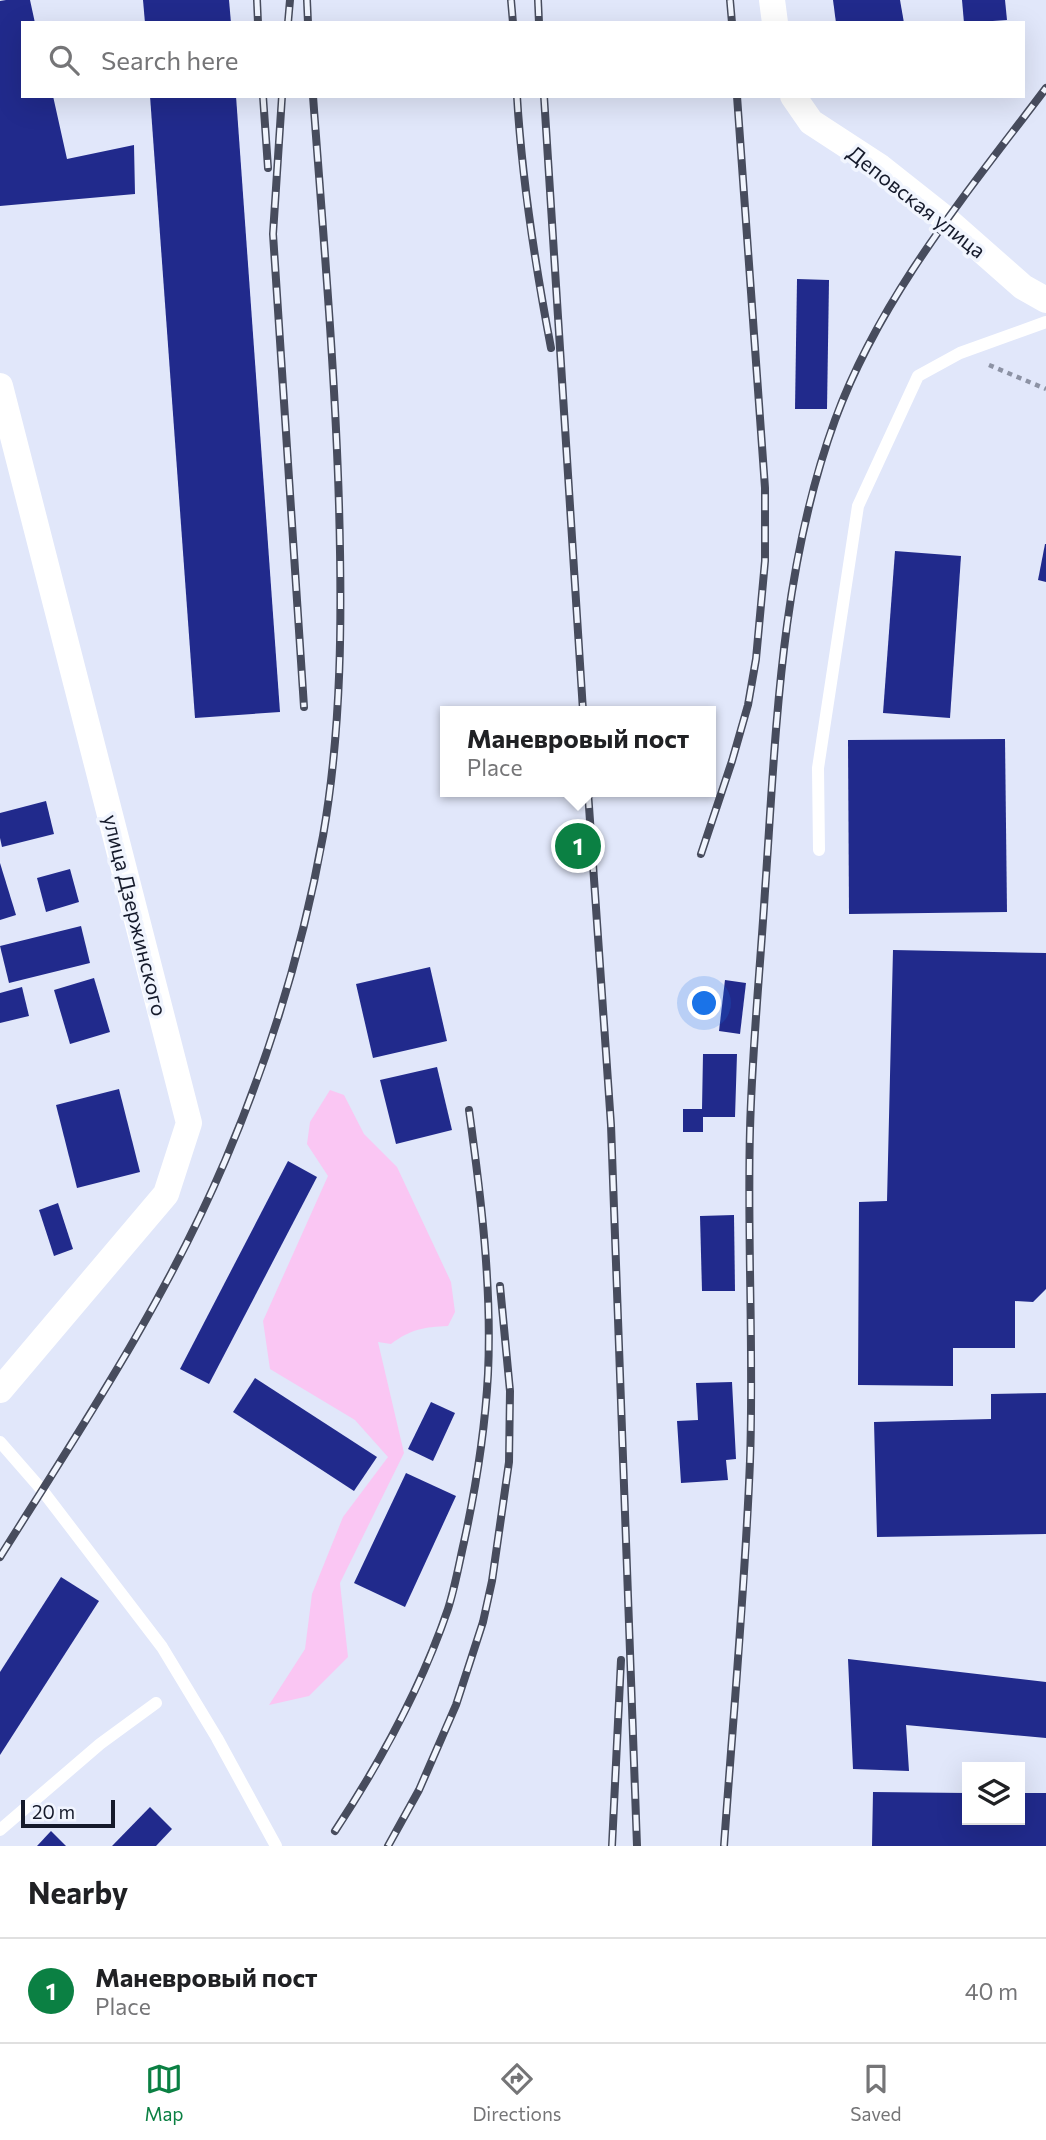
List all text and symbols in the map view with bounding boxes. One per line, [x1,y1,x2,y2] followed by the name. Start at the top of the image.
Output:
[21,21,1025,98] search box
[45,41,83,79] icon: search
[101,44,239,75] text: Search here
[843,139,991,263] street label: Деповская улица
[440,706,716,797] popup
[467,722,689,753] text: Маневровый пост
[467,753,523,781] text: Place
[99,812,173,1018] street label: улица Дзержинского
[555,820,601,872] pin: 1
[687,986,721,1020] your location
[962,1762,1025,1825] map controls
[962,1762,1025,1825] button: layers
[21,1797,116,1829] scale bar
[32,1800,75,1823] text: 20 m
[28,1873,128,1910] text: Nearby
[95,1961,318,1992] text: Маневровый пост
[46,1977,56,2005] text: 1
[965,1977,1018,2005] text: 40 m
[95,1992,151,2020] text: Place
[144,2060,184,2125] tab: Map
[472,2060,562,2125] tab: Directions
[850,2060,902,2125] tab: Saved

